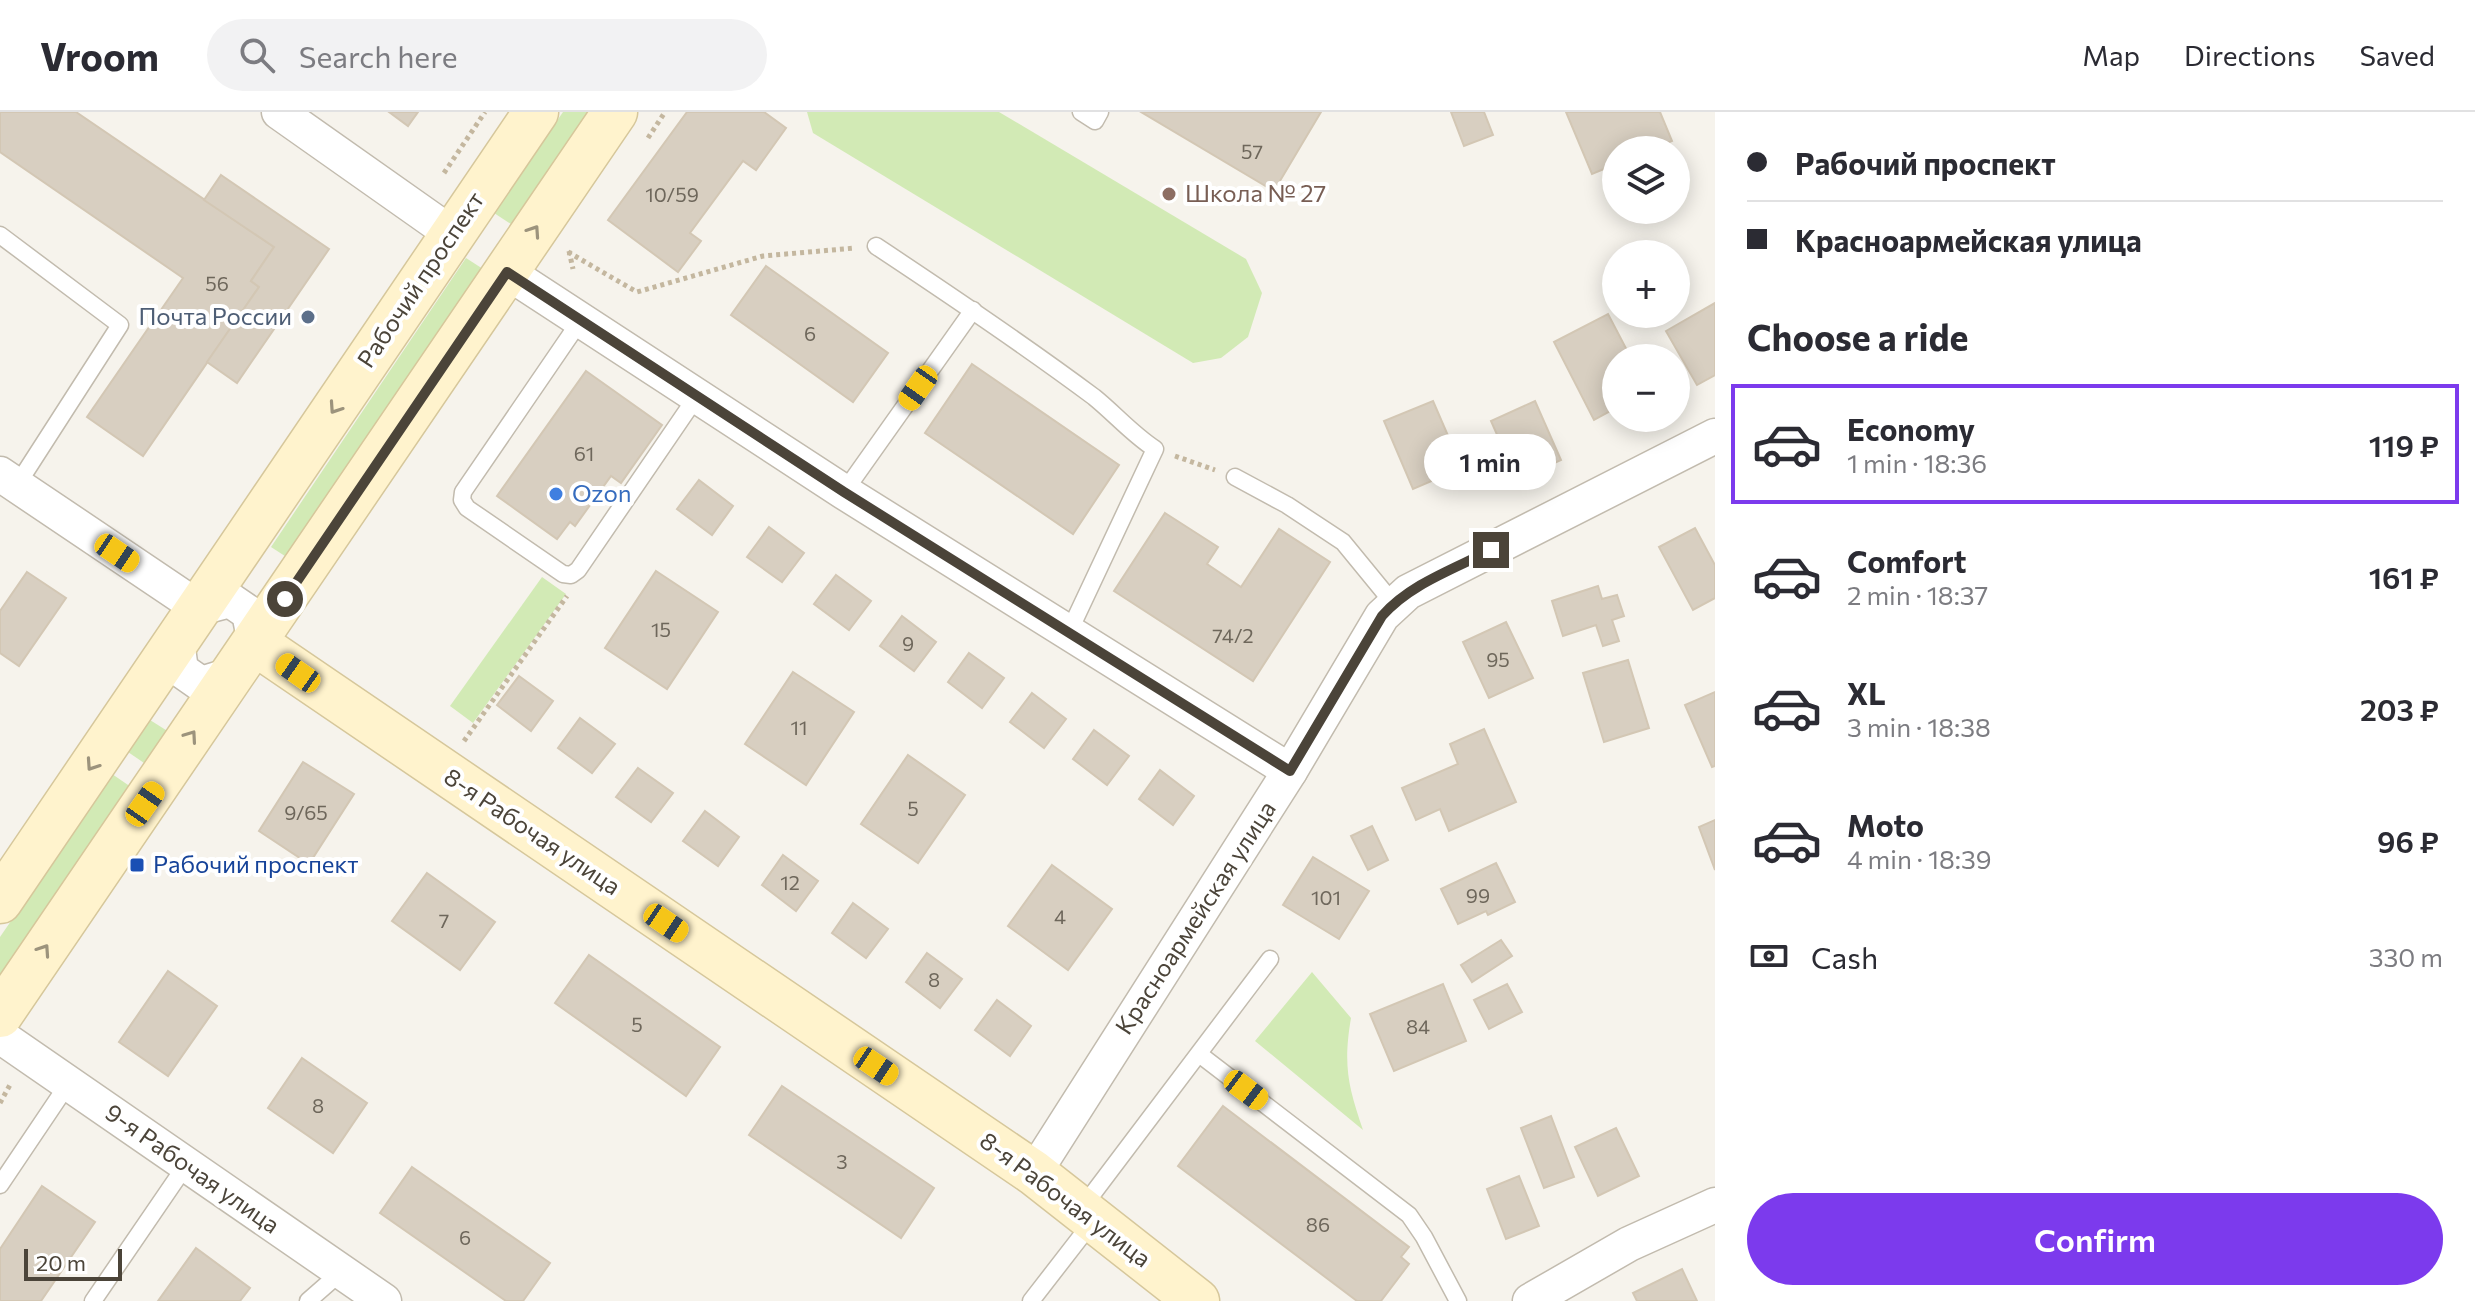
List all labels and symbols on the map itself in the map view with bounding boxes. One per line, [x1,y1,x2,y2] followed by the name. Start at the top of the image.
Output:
[1241,139,1263,163] house number: 57
[1185,178,1326,207] place label: Школа № 27
[645,182,699,206] house number: 10/59
[1160,185,1178,203] marker: Школа № 27
[350,186,489,373] street label: Рабочий проспект
[525,225,540,239] one-way arrow
[205,271,229,295] house number: 56
[138,301,292,330] place label: Почта России
[299,308,317,326] marker: Почта России
[804,321,816,345] house number: 6
[894,361,942,415] car
[329,399,344,414] one-way arrow
[1425,434,1557,490] callout: 1 min
[574,441,594,465] house number: 61
[572,478,632,507] place label: Ozon
[547,485,565,503] marker: Ozon
[90,530,144,576] car
[1473,532,1509,568] route end
[267,581,303,617] route start
[651,617,671,641] house number: 15
[1212,623,1254,647] house number: 74/2
[902,631,914,655] house number: 9
[1486,647,1510,671] house number: 95
[271,649,325,697] car
[790,715,808,739] house number: 11
[181,731,196,745] one-way arrow
[87,757,102,771] one-way arrow
[439,761,626,900] street label: 8-я Рабочая улица
[121,777,169,831] car
[1108,795,1281,1039] street label: Красноармейская улица
[907,796,919,820] house number: 5
[284,800,328,824] house number: 9/65
[153,849,359,878] place label: Рабочий проспект
[128,856,146,874] marker: Рабочий проспект
[780,870,800,894] house number: 12
[1466,883,1490,907] house number: 99
[1311,885,1341,909] house number: 101
[639,900,693,946] car
[1054,904,1066,928] house number: 4
[439,908,449,932] house number: 7
[34,945,49,959] one-way arrow
[928,967,940,991] house number: 8
[631,1012,643,1036] house number: 5
[1406,1014,1430,1038] house number: 84
[849,1043,903,1089] car
[1220,1066,1272,1114] car
[312,1093,324,1117] house number: 8
[100,1097,286,1239] street label: 9-я Рабочая улица
[975,1125,1157,1272] street label: 8-я Рабочая улица
[836,1149,848,1173] house number: 3
[1306,1212,1330,1236] house number: 86
[459,1225,471,1249] house number: 6
[24,1245,122,1281] scale bar

